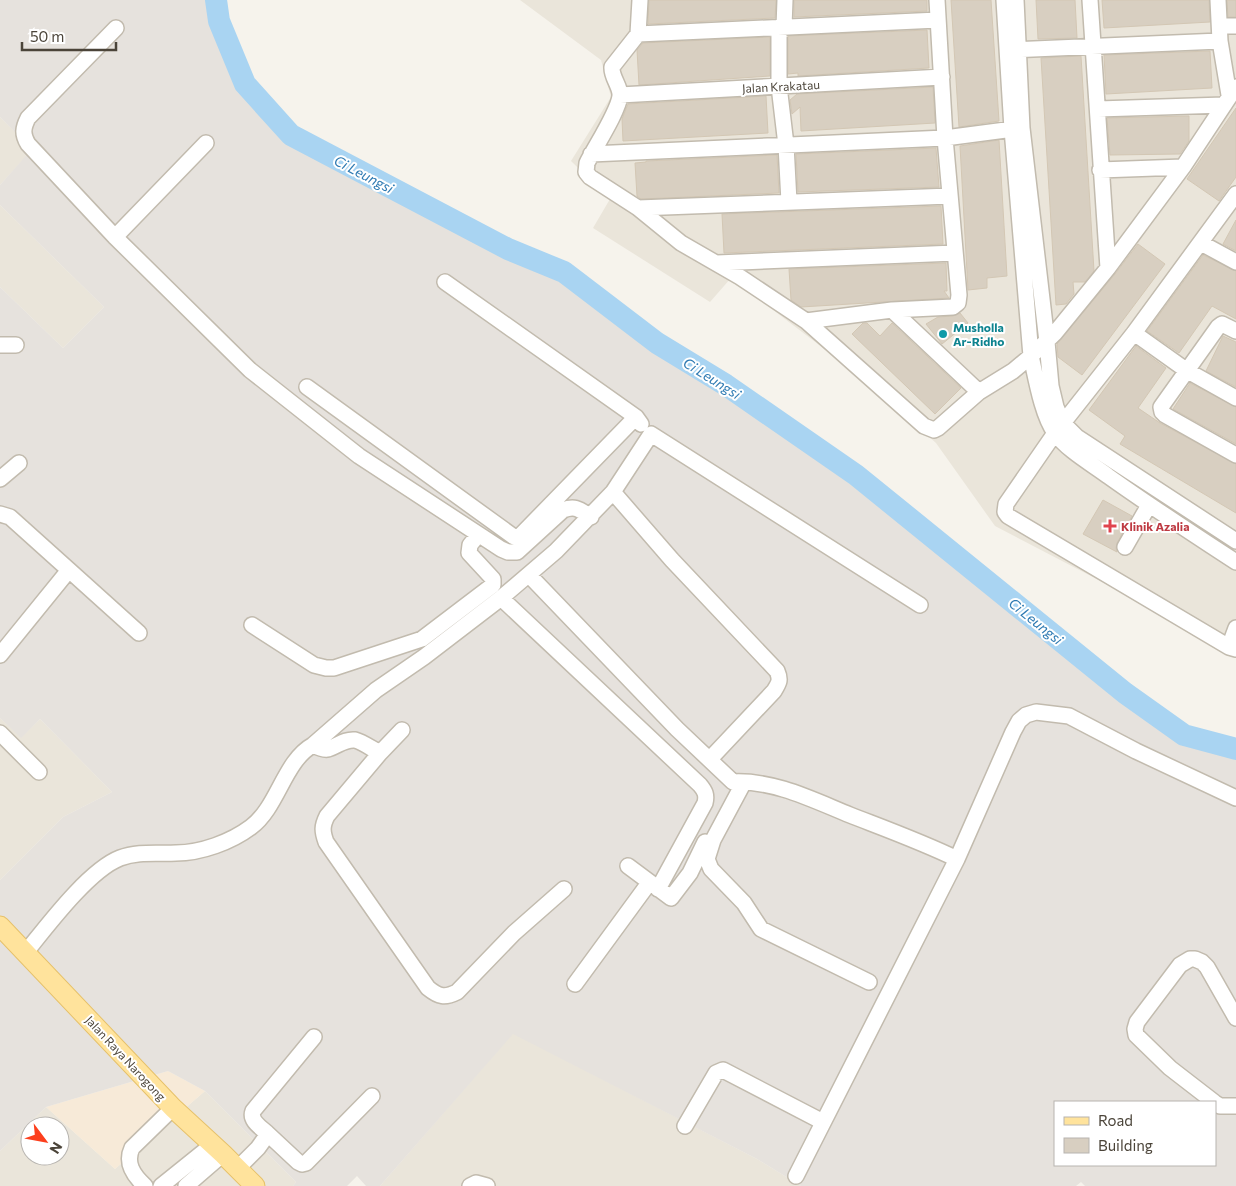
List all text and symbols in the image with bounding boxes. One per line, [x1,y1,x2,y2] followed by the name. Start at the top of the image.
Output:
[22,20,116,52] scale bar
[30,27,64,45] text: 50 m
[742,77,820,96] street label: Jalan Krakatau
[331,151,397,197] water label: Ci Leungsi
[953,320,1004,348] place label: Musholla Ar-Ridho
[937,328,949,340] marker: Musholla Ar-Ridho
[680,354,744,403] water label: Ci Leungsi
[1103,519,1117,533] marker: Klinik Azalia
[1121,519,1190,533] place label: Klinik Azalia
[1006,594,1067,648] water label: Ci Leungsi
[82,1013,169,1104] street label: Jalan Raya Narogong
[1054,1101,1216,1166] legend
[1098,1111,1133,1129] text: Road
[20,1116,70,1166] north arrow
[1098,1136,1153,1154] text: Building
[46,1139,66,1157] text: N

